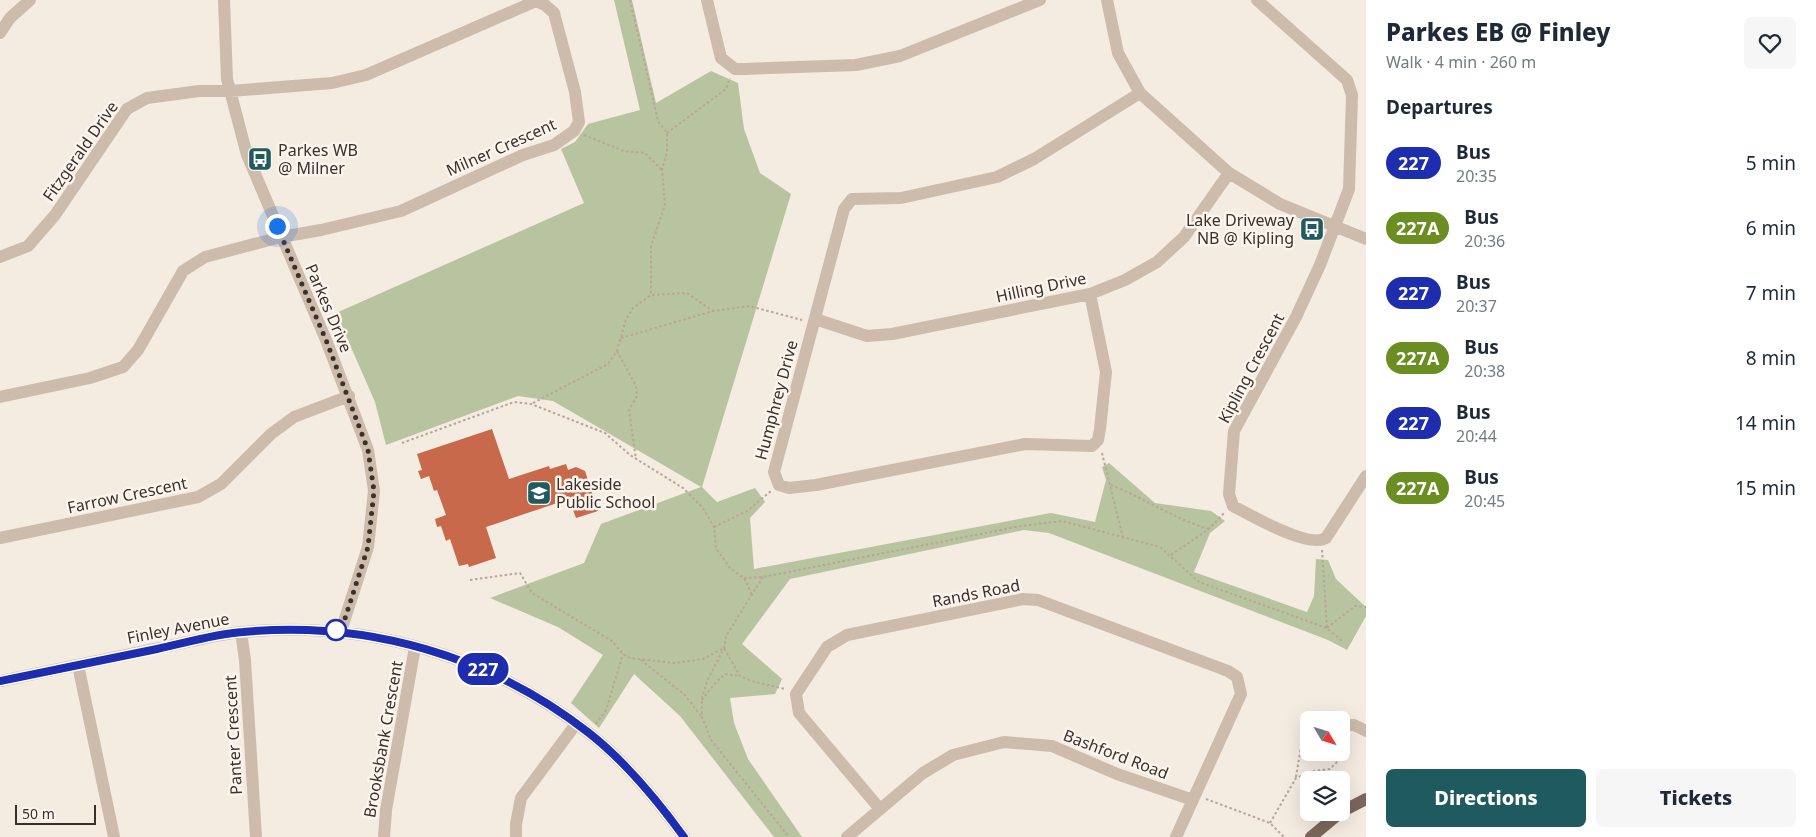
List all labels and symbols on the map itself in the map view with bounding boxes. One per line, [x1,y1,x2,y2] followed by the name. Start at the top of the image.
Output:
[37,97,123,205] street label: Fitzgerald Drive
[443,113,560,181] street label: Milner Crescent
[278,139,358,179] place label: Parkes WB @ Milner
[247,146,273,172] bus stop icon: Parkes WB @ Milner
[1186,209,1295,249] place label: Lake Driveway NB @ Kipling
[265,214,290,239] your location
[1299,216,1325,242] bus stop icon: Lake Driveway NB @ Kipling
[300,260,358,356] street label: Parkes Drive
[994,267,1088,307] street label: Hilling Drive
[1213,309,1289,427] street label: Kipling Crescent
[749,338,803,462] street label: Humphrey Drive
[65,472,189,518] street label: Farrow Crescent
[556,473,655,513] place label: Lakeside Public School
[526,480,552,506] school or university icon: Lakeside Public School
[930,574,1022,612] street label: Rands Road
[125,607,231,649] street label: Finley Avenue
[325,619,347,641] unlabelled marker
[454,653,512,685] line badge: 227
[358,659,408,819] street label: Brooksbank Crescent
[219,675,247,795] street label: Panter Crescent
[1300,711,1350,761] north arrow
[1060,724,1172,784] street label: Bashford Road
[15,802,96,825] scale bar

